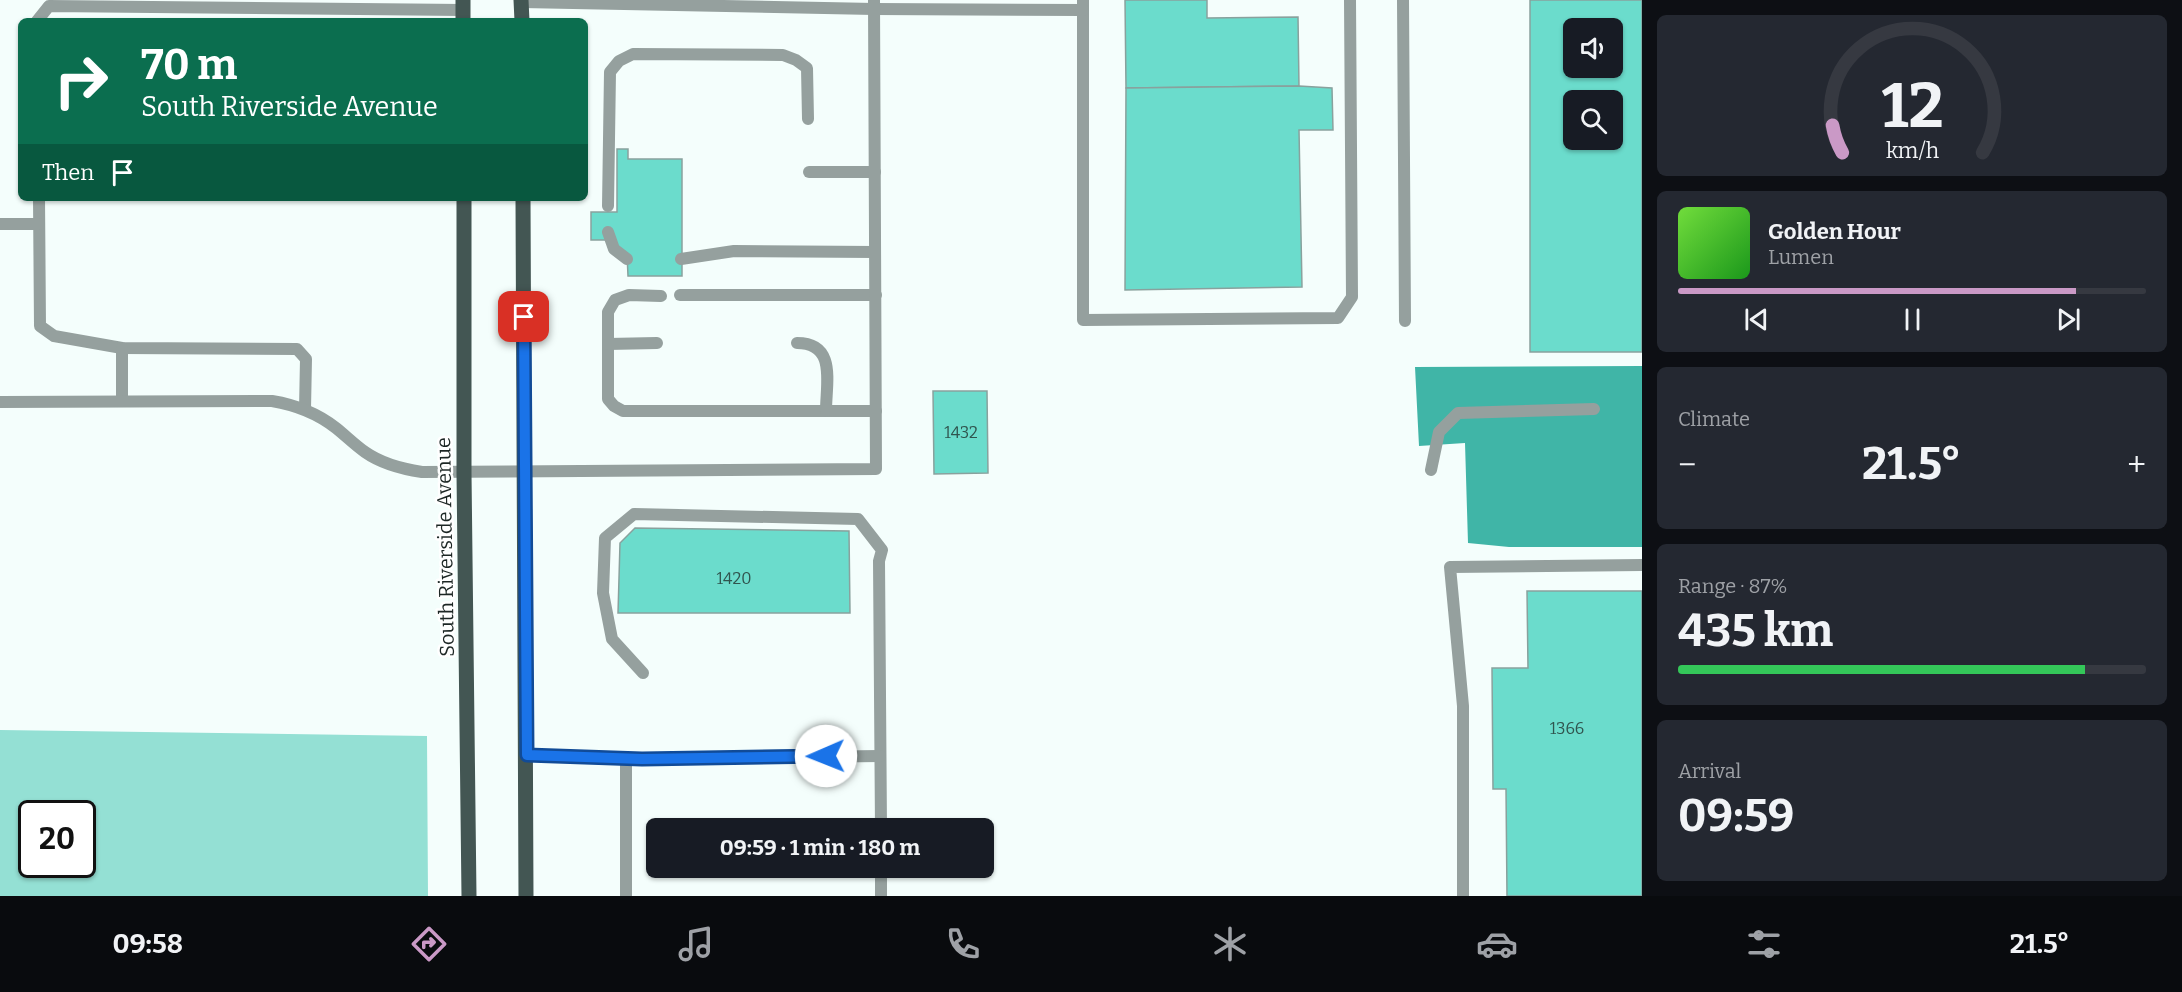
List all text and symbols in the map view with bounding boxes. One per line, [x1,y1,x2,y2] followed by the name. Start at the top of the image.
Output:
[1563,18,1623,150] map controls
[1563,18,1623,78] button: sound
[141,40,237,90] text: 70 m
[42,42,120,120] icon: right
[1881,69,1943,144] text: 12
[1563,90,1623,150] button: search
[141,91,438,123] text: South Riverside Avenue
[1885,138,1939,164] text: km/h
[106,156,139,189] icon: arrive
[42,159,94,186] text: Then
[1768,218,1901,245] text: Golden Hour
[1768,245,1834,269] text: Lumen
[498,291,549,342] pin
[507,300,540,333] icon: arrive
[1740,303,1773,336] icon: previous
[1896,303,1929,336] icon: pause
[2052,303,2085,336] icon: next
[1678,407,1750,431] text: Climate
[944,423,978,442] house number: 1432
[431,437,459,657] street label: South Riverside Avenue
[1862,437,1961,491] text: 21.5°
[1678,445,1696,485] text: −
[2127,445,2146,485] text: +
[717,569,751,588] house number: 1420
[1678,574,1787,598] text: Range · 87%
[1678,604,1833,658] text: 435 km
[1550,719,1584,738] house number: 1366
[794,724,858,788] position arrow
[1678,759,1741,783] text: Arrival
[1678,789,1794,843] text: 09:59
[18,800,96,878] speed limit sign: 20
[720,834,920,861] text: 09:59 · 1 min · 180 m
[408,923,450,965] icon: directions
[675,923,717,965] icon: music
[942,923,984,965] icon: phone
[1209,923,1251,965] icon: climate
[1476,923,1518,965] icon: car
[1743,923,1785,965] icon: filters
[112,928,183,960] text: 09:58
[2010,928,2069,960] text: 21.5°

